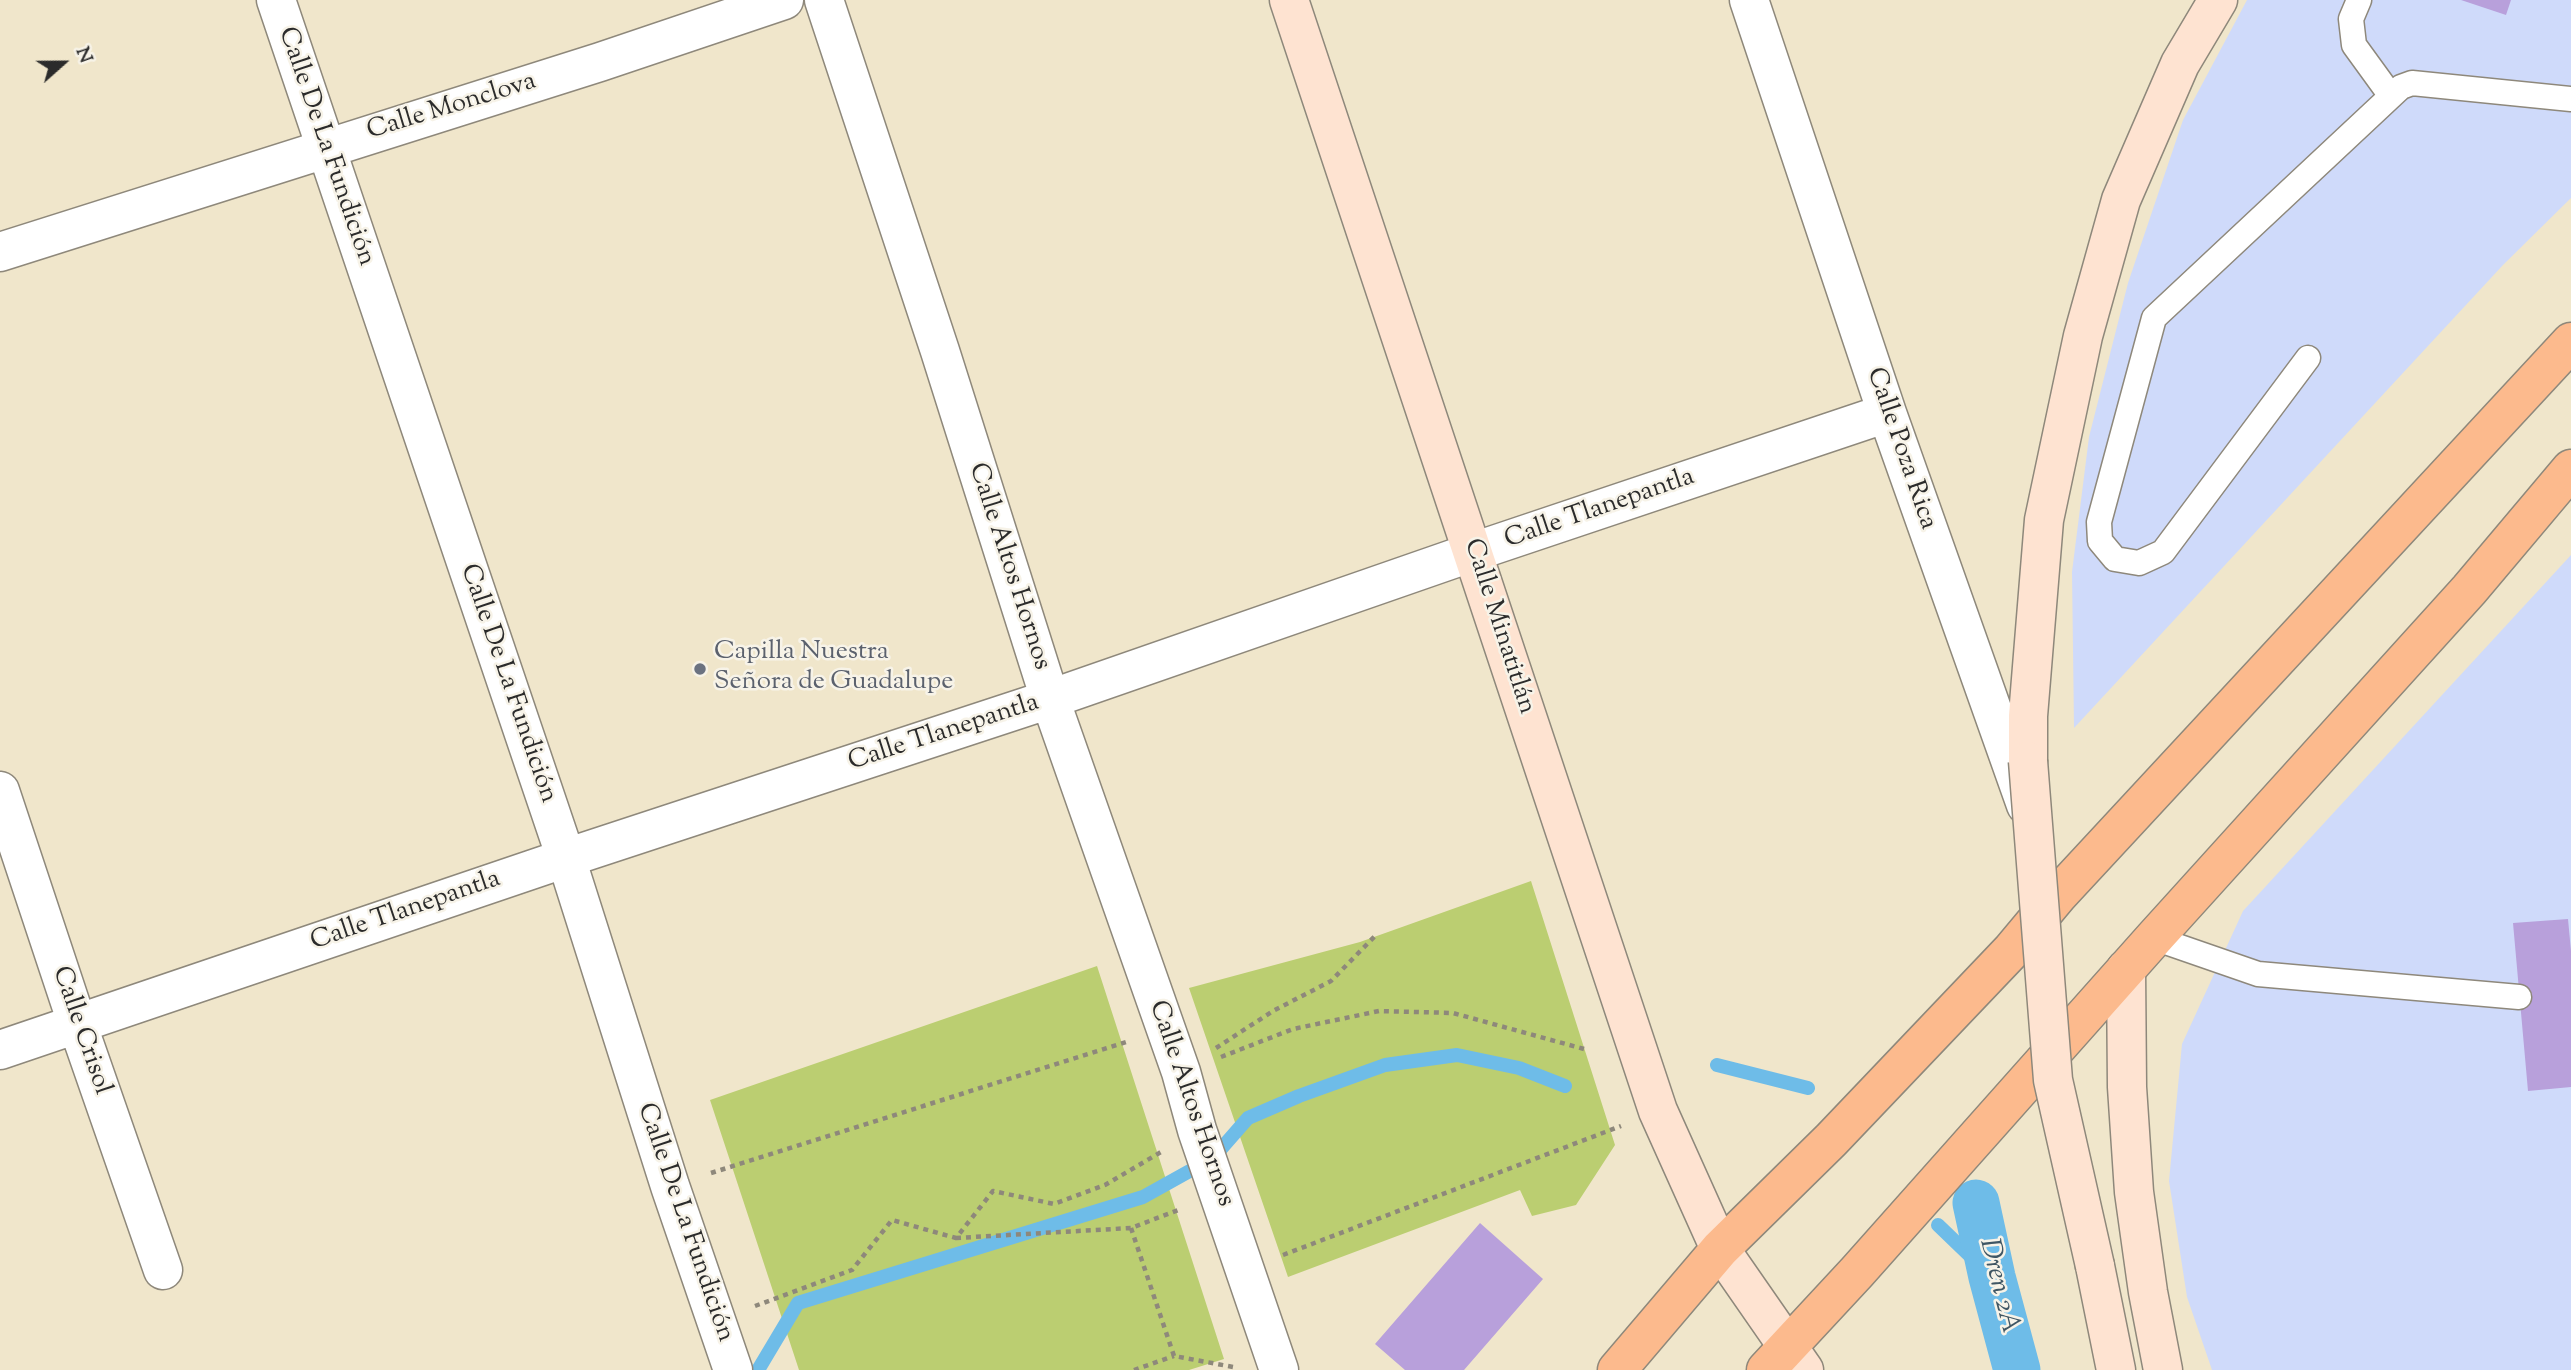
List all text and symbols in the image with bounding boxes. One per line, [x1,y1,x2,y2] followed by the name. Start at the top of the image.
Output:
[269,23,381,271] street label: Calle De La Fundición
[28,28,98,98] north arrow
[68,43,98,67] text: N
[364,68,540,148] street label: Calle Monclova
[1858,364,1942,534] street label: Calle Poza Rica
[960,460,1056,674] street label: Calle Altos Hornos
[1501,463,1699,557] street label: Calle Tlanepantla
[1455,535,1541,719] street label: Calle Minatitlán
[451,560,563,808] street label: Calle De La Fundición
[714,638,953,700] place label: Capilla Nuestra Señora de Guadalupe
[692,661,708,677] marker: Capilla Nuestra Señora de Guadalupe
[845,688,1043,780] street label: Calle Tlanepantla
[307,865,505,959] street label: Calle Tlanepantla
[43,963,117,1099] street label: Calle Crisol
[1140,997,1240,1211] street label: Calle Altos Hornos
[628,1099,740,1347] street label: Calle De La Fundición
[1969,1236,2025,1336] water label: Dren 2A

